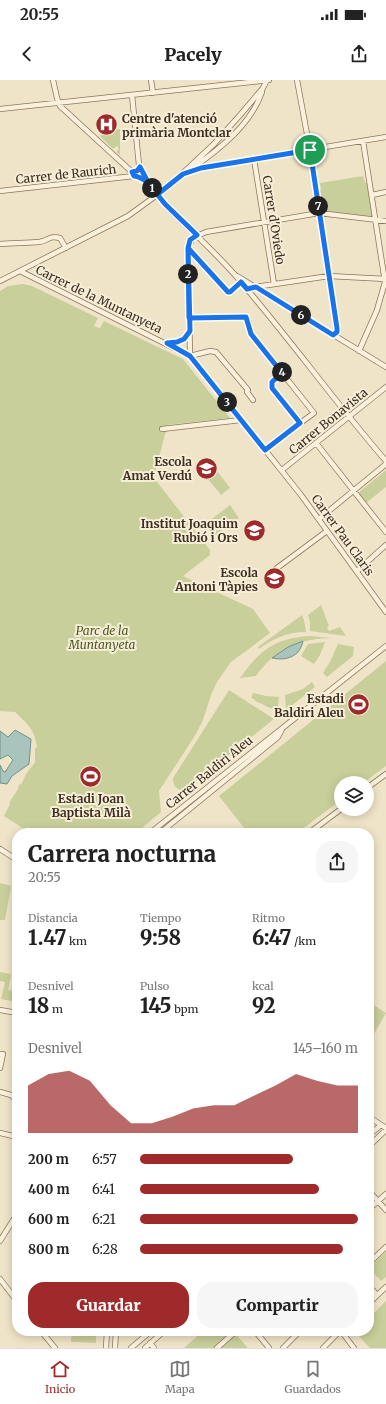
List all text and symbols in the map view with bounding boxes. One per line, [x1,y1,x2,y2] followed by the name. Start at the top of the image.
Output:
[20,5,59,24] text: 20:55
[16,43,38,65] icon: back
[164,43,222,66] text: Pacely
[348,43,370,65] icon: share
[122,111,232,140] place label: Centre d'atenció primària Montclar
[94,112,120,138] hospital icon: Centre d'atenció primària Montclar
[293,133,327,167] pin
[299,139,321,161] icon: arrive
[15,161,117,187] street label: Carrer de Raurich
[260,174,288,266] street label: Carrer d'Oviedo
[142,178,162,198] pin: 1
[149,181,155,195] text: 1
[308,196,328,216] pin: 7
[315,199,321,213] text: 7
[33,262,165,336] street label: Carrer de la Muntanyeta
[178,264,198,284] pin: 2
[185,267,191,281] text: 2
[291,305,311,325] pin: 6
[298,308,304,322] text: 6
[272,362,292,382] pin: 4
[279,365,286,379] text: 4
[286,384,371,457] street label: Carrer Bonavista
[217,392,237,412] pin: 3
[224,395,230,409] text: 3
[122,454,192,483] place label: Escola Amat Verdú
[194,455,220,481] school or university icon: Escola Amat Verdú
[308,491,378,579] street label: Carrer Pau Claris
[141,516,238,545] place label: Institut Joaquim Rubió i Ors
[241,517,267,543] school or university icon: Institut Joaquim Rubió i Ors
[174,565,258,594] place label: Escola Antoni Tàpies
[261,566,287,592] school or university icon: Escola Antoni Tàpies
[68,623,136,652] park label: Parc de la Muntanyeta
[274,691,344,720] place label: Estadi Baldiri Aleu
[346,692,372,718] sports icon: Estadi Baldiri Aleu
[163,732,256,812] street label: Carrer Baldiri Aleu
[78,764,104,790] sports icon: Estadi Joan Baptista Milà
[334,776,374,816] map controls
[334,776,374,816] button: layers
[51,791,131,820] place label: Estadi Joan Baptista Milà
[28,840,216,868] text: Carrera nocturna
[316,841,358,883] button: share
[28,869,61,886] text: 20:55
[28,911,78,925] text: Distancia
[140,911,181,925] text: Tiempo
[252,911,285,925] text: Ritmo
[28,925,66,950] text: 1.47
[140,925,181,950] text: 9:58
[252,925,291,950] text: 6:47
[66,934,87,948] text: km
[291,934,316,948] text: /km
[28,979,74,993] text: Desnivel
[140,979,169,993] text: Pulso
[252,979,274,993] text: kcal
[28,993,49,1018] text: 18
[140,993,172,1018] text: 145
[252,993,276,1018] text: 92
[49,1002,63,1016] text: m
[172,1002,198,1016] text: bpm
[28,1040,82,1057] text: Desnivel
[293,1040,358,1057] text: 145–160 m
[28,1151,69,1168] text: 200 m
[92,1151,117,1168] text: 6:57
[28,1181,70,1198] text: 400 m
[92,1181,115,1198] text: 6:41
[28,1211,69,1228] text: 600 m
[92,1211,116,1228] text: 6:21
[28,1241,69,1258] text: 800 m
[92,1241,118,1258] text: 6:28
[28,1282,189,1328] button: Guardar
[197,1282,358,1328] button: Compartir
[45,1358,75,1396] tab: Inicio
[165,1358,195,1396] tab: Mapa
[284,1358,341,1396] tab: Guardados

